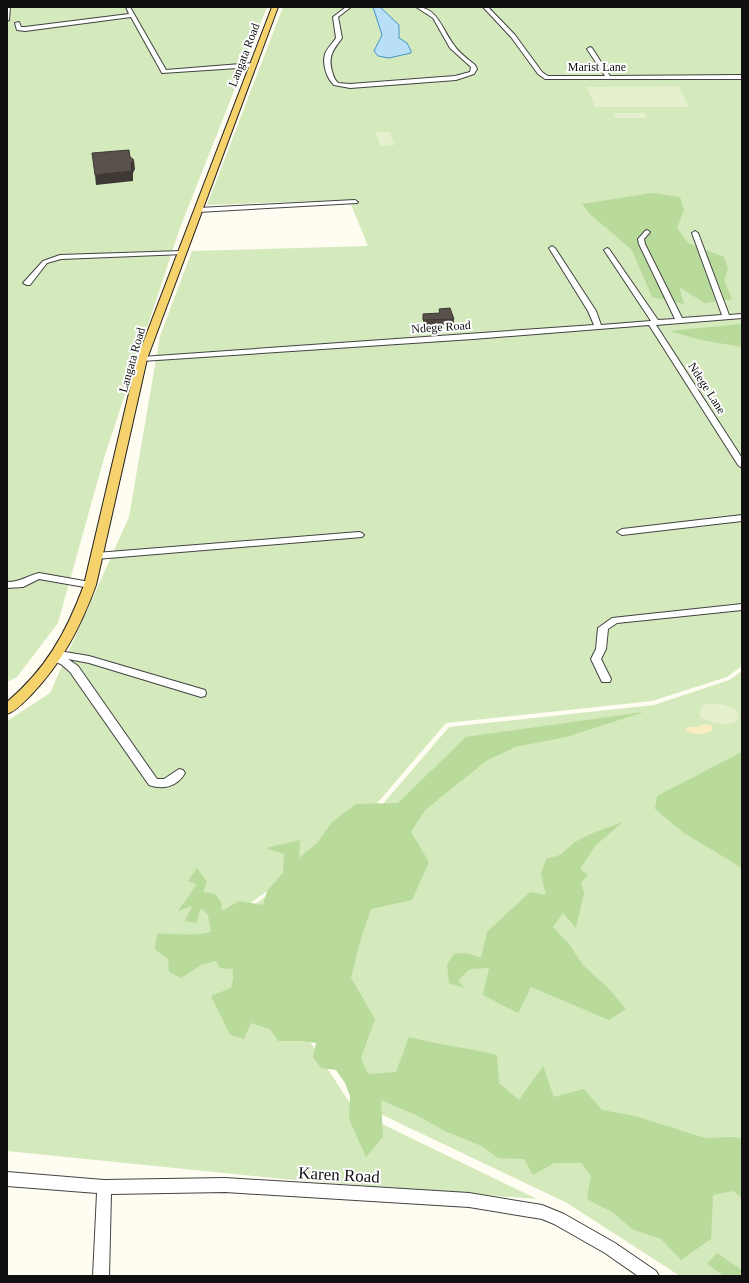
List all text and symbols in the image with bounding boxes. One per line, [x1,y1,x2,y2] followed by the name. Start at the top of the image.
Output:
[225,21,263,89] street label: Langata Road
[568,60,626,74] street label: Marist Lane
[411,318,471,336] street label: Ndege Road
[116,326,148,394] street label: Langata Road
[685,360,729,416] street label: Ndege Lane
[298,1163,381,1187] street label: Karen Road

